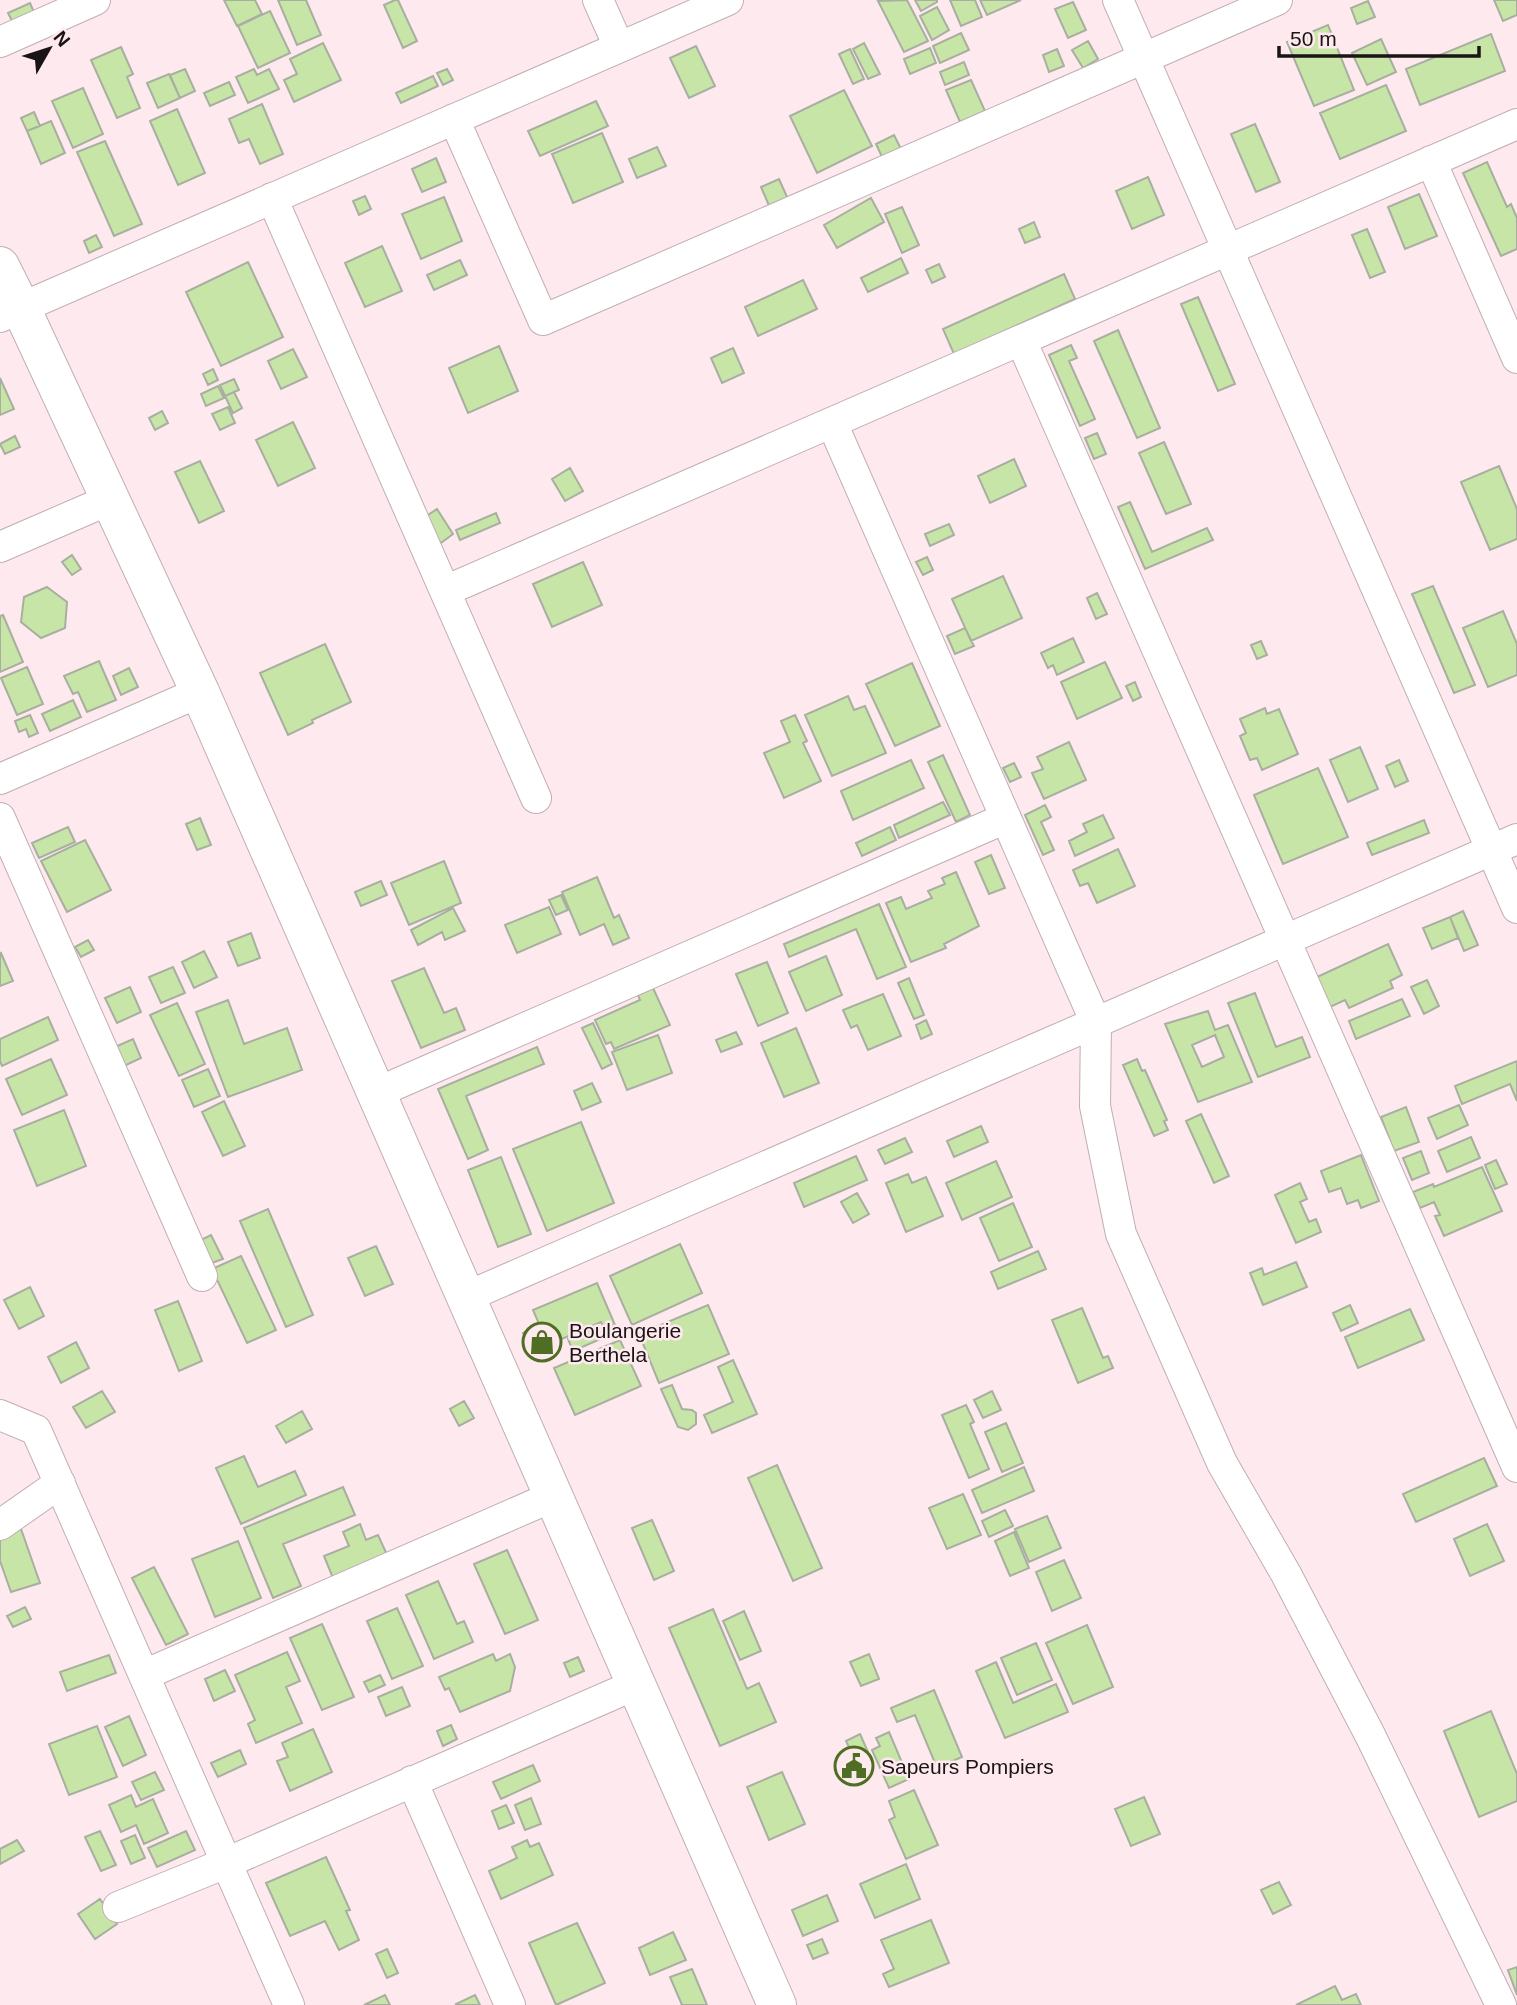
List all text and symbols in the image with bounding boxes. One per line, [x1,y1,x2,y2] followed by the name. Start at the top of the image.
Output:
[14,14,84,84] north arrow
[1279,14,1478,58] scale bar
[49,27,74,51] text: N
[1290,27,1337,50] text: 50 m
[569,1319,681,1366] place label: Boulangerie Berthela
[521,1321,563,1363] shop icon: Boulangerie Berthela
[833,1745,875,1787] public building icon: Sapeurs Pompiers
[881,1755,1054,1778] place label: Sapeurs Pompiers

